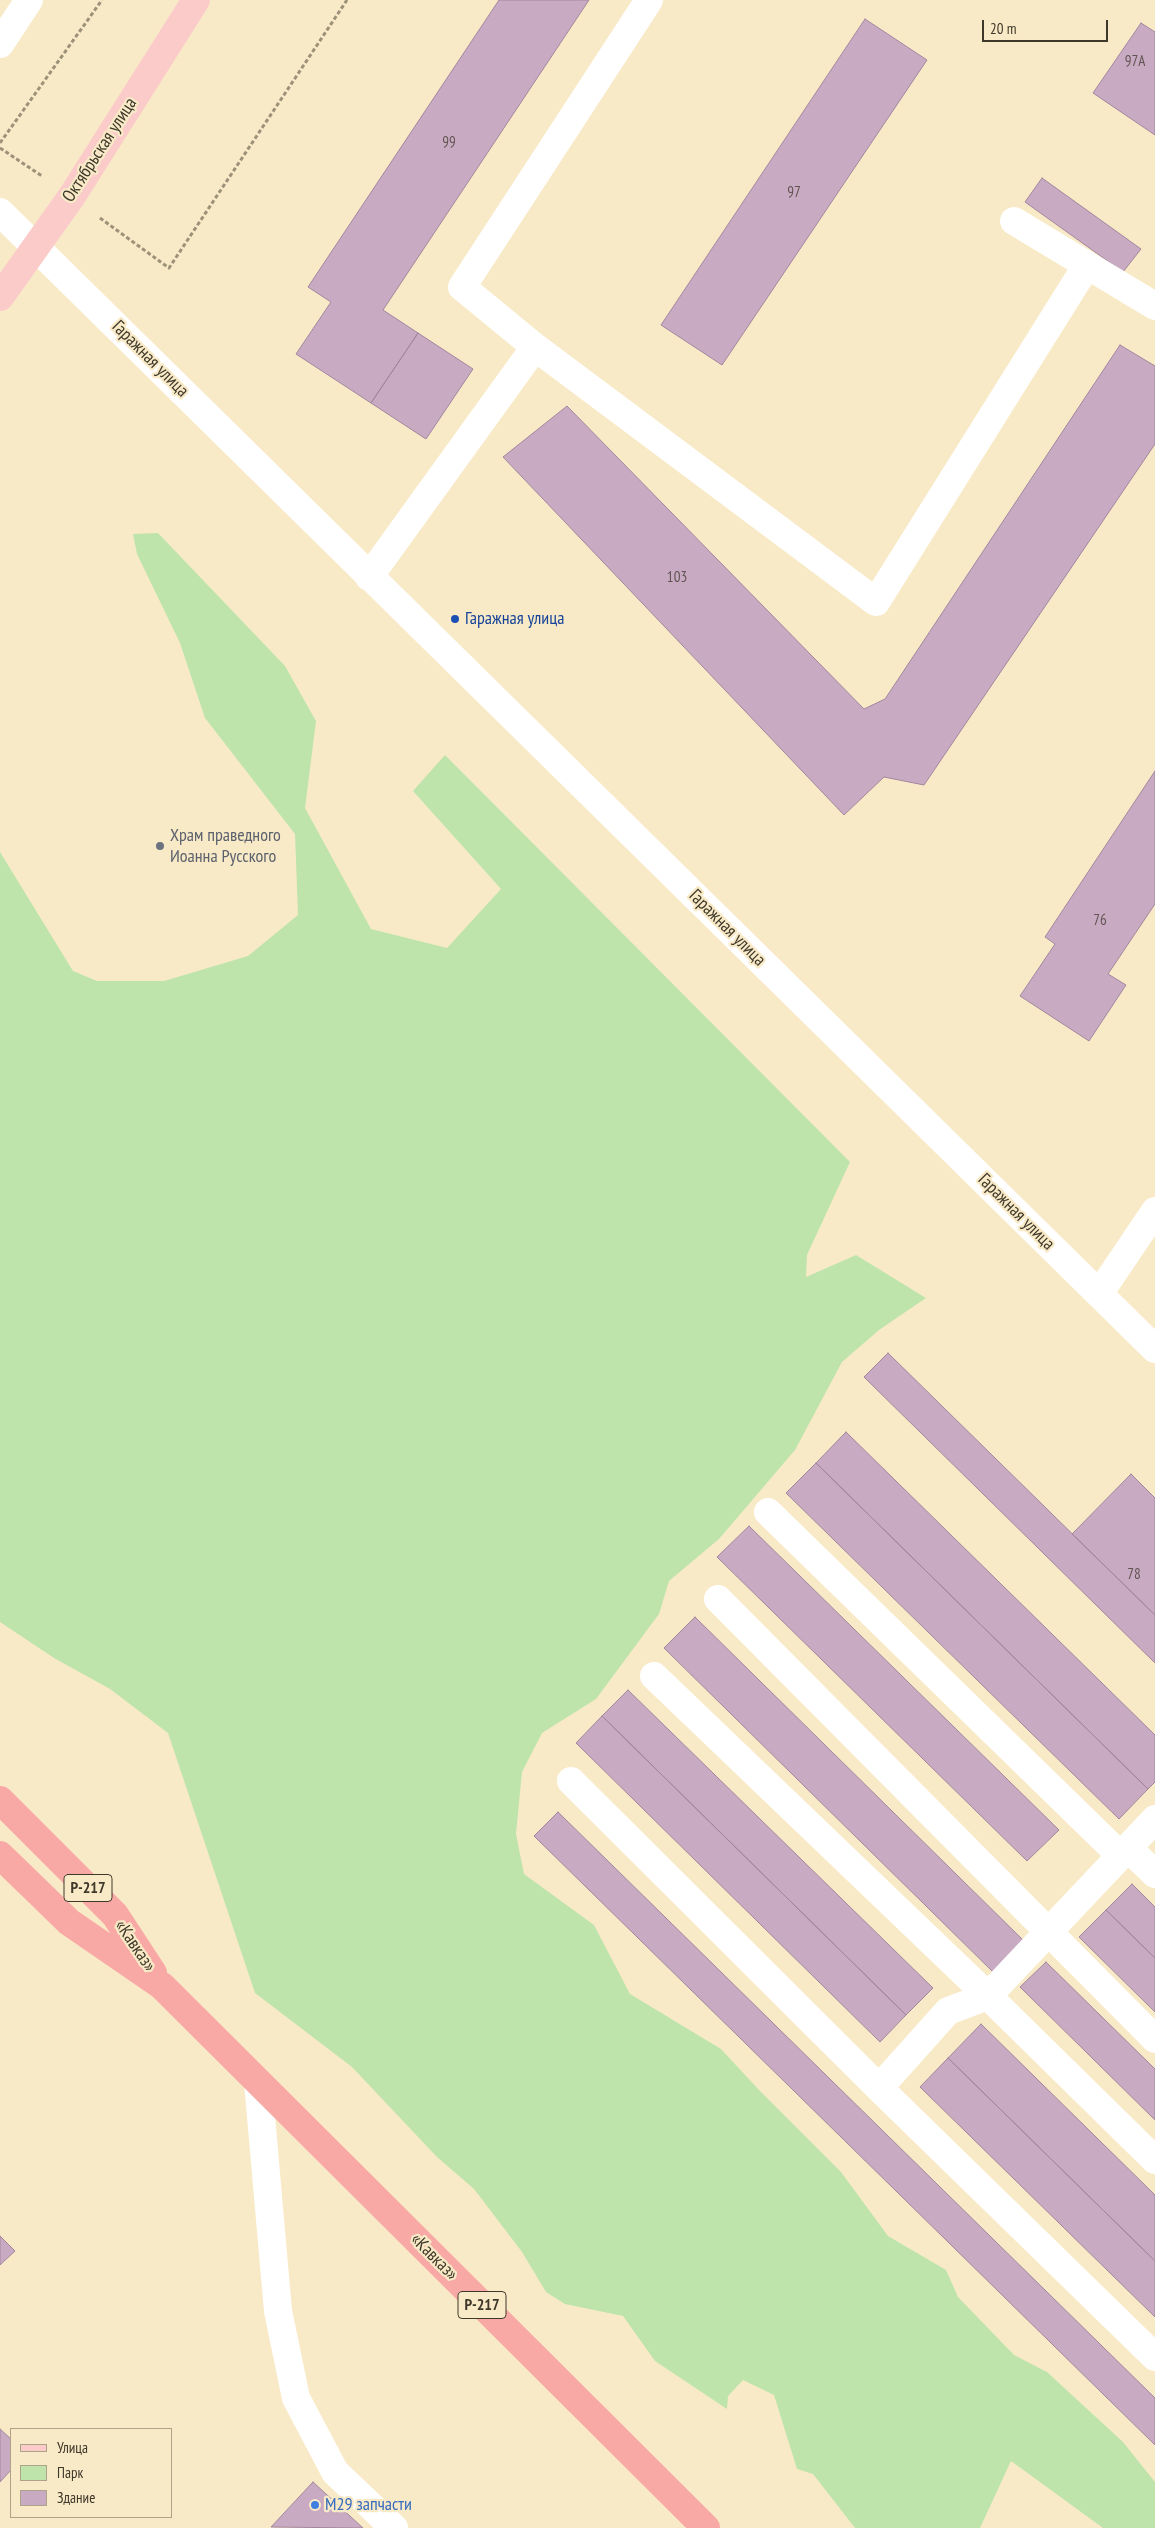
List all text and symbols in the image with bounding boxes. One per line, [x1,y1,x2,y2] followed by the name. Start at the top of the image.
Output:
[985,10,1111,42] scale bar
[990,19,1016,38] text: 20 m
[1125,53,1145,71] house number: 97А
[58,94,142,206] street label: Октябрьская улица
[442,134,456,152] house number: 99
[787,184,801,202] house number: 97
[107,316,193,402] street label: Гаражная улица
[667,569,687,587] house number: 103
[465,608,564,630] place label: Гаражная улица
[449,613,461,625] marker: Гаражная улица
[170,825,281,868] place label: Храм праведного Иоанна Русского
[154,840,166,852] marker: Храм праведного Иоанна Русского
[684,885,770,971] street label: Гаражная улица
[1093,912,1107,930] house number: 76
[973,1169,1059,1255] street label: Гаражная улица
[1127,1566,1141,1584] house number: 78
[64,1875,112,1902] road number: Р-217
[110,1916,160,1976] street label: «Кавказ»
[406,2229,462,2285] street label: «Кавказ»
[458,2292,506,2318] road number: Р-217
[10,2428,172,2518] legend
[57,2438,88,2457] text: Улица
[57,2463,83,2482] text: Парк
[57,2488,95,2507] text: Здание
[325,2494,412,2516] place label: М29 запчасти
[309,2499,321,2511] marker: М29 запчасти

